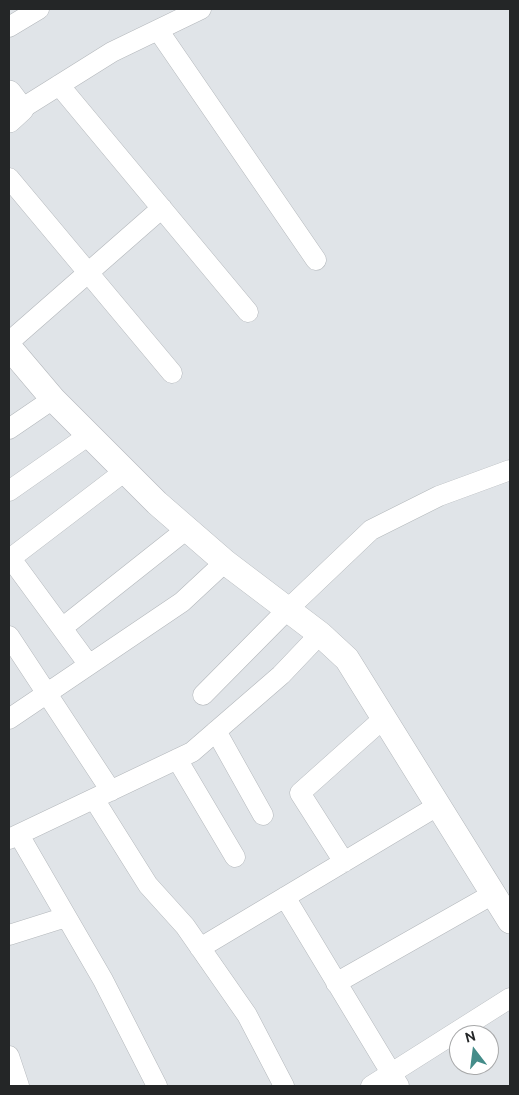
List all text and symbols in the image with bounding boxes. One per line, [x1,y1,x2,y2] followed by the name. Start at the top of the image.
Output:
[449,1025,499,1075] north arrow
[463,1027,477,1046] text: N

